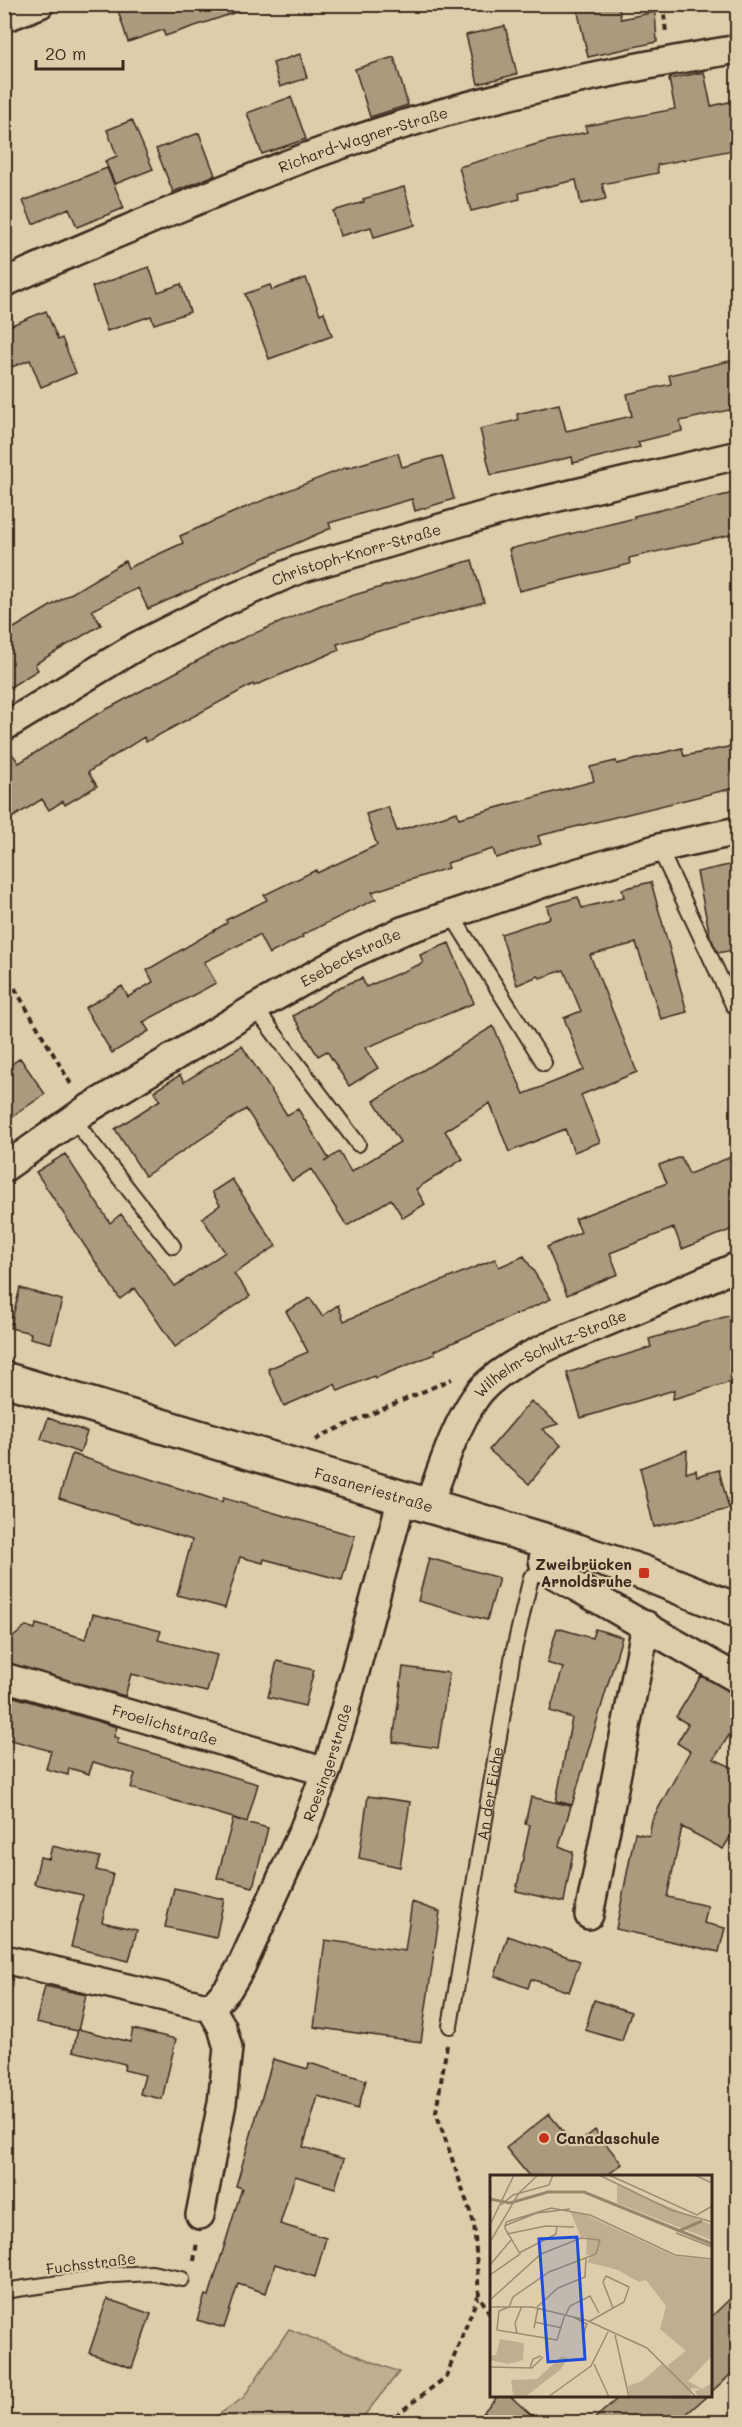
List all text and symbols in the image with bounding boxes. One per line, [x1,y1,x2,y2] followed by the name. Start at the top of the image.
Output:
[36,33,123,71] scale bar
[45,41,86,65] text: 20 m
[275,102,450,177] street label: Richard-Wagner-Straße
[268,518,443,590] street label: Christoph-Knorr-Straße
[296,923,404,991] street label: Esebeckstraße
[469,1305,629,1402] street label: Wilhelm-Schultz-Straße
[312,1462,436,1517] street label: Fasaneriestraße
[535,1554,632,1591] place label: Zweibrücken Arnoldsruhe
[637,1566,651,1580] marker: Zweibrücken Arnoldsruhe
[110,1699,220,1750] street label: Froelichstraße
[298,1701,356,1824] street label: Roesingerstraße
[472,1745,507,1842] street label: An der Eiche
[556,2128,660,2148] place label: Canadaschule
[537,2131,551,2145] marker: Canadaschule
[490,2175,712,2397] inset map
[45,2248,137,2278] street label: Fuchsstraße

